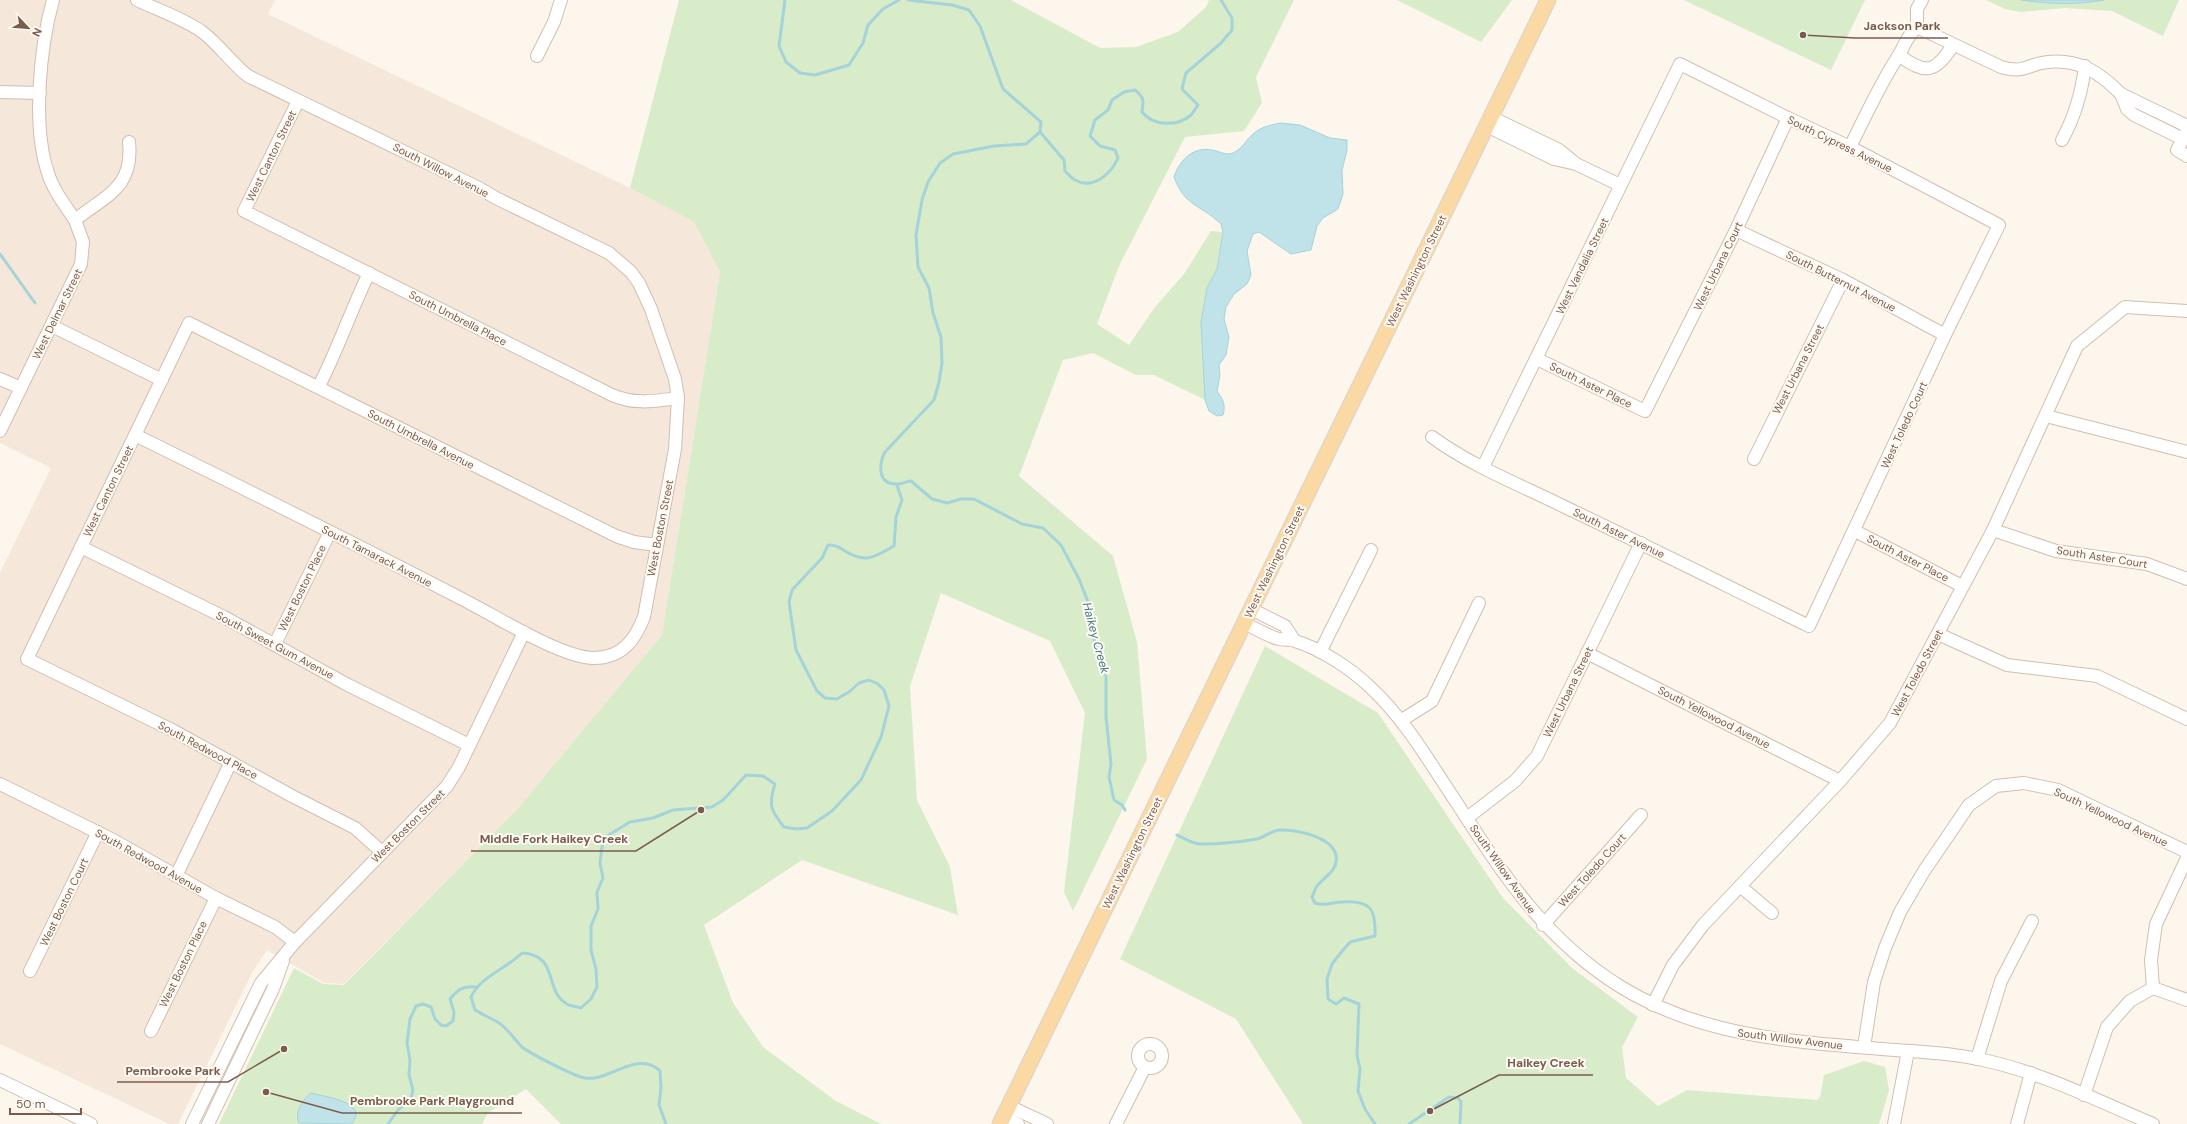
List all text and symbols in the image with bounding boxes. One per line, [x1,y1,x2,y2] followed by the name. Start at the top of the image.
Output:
[8,8,48,48] north arrow
[1855,14,1948,38] callout: Jackson Park
[1863,18,1941,34] text: Jackson Park
[29,26,45,39] text: N
[243,108,299,204] street label: West Canton Street
[1785,112,1895,176] street label: South Cypress Avenue
[391,140,491,200] street label: South Willow Avenue
[1383,213,1449,329] street label: West Washington Street
[1552,215,1612,317] street label: West Vandalia Street
[1690,219,1746,313] street label: West Urbana Court
[1784,247,1898,315] street label: South Butternut Avenue
[29,266,85,362] street label: West Delmar Street
[407,287,509,349] street label: South Umbrella Place
[1769,322,1827,416] street label: West Urbana Street
[1547,359,1635,411] street label: South Aster Place
[1878,379,1930,471] street label: West Toledo Court
[365,406,477,472] street label: South Umbrella Avenue
[80,443,136,539] street label: West Canton Street
[644,478,676,578] street label: West Boston Street
[1241,504,1307,620] street label: West Washington Street
[1571,505,1667,561] street label: South Aster Avenue
[319,522,435,590] street label: South Tamarack Avenue
[1865,531,1951,585] street label: South Aster Place
[275,542,329,634] street label: West Boston Place
[2056,543,2148,571] street label: South Aster Court
[1079,601,1113,676] water label: Haikey Creek
[214,608,336,682] street label: South Sweet Gum Avenue
[1888,627,1946,719] street label: West Toledo Street
[1540,644,1596,740] street label: West Urbana Street
[1656,683,1772,751] street label: South Yellowood Avenue
[156,718,260,782] street label: South Redwood Place
[2052,784,2170,850] street label: South Yellowood Avenue
[368,786,448,866] street label: West Boston Street
[1099,795,1165,911] street label: West Washington Street
[1467,822,1539,916] street label: South Willow Avenue
[93,826,205,896] street label: South Redwood Avenue
[471,827,636,851] callout: Middle Fork Haikey Creek
[1555,830,1629,910] street label: West Toledo Court
[480,831,628,847] text: Middle Fork Haikey Creek
[37,856,91,948] street label: West Boston Court
[156,918,210,1010] street label: West Boston Place
[1737,1026,1843,1052] street label: South Willow Avenue
[1499,1051,1593,1075] callout: Haikey Creek
[1507,1055,1585,1071] text: Haikey Creek
[117,1058,228,1082] callout: Pembrooke Park
[125,1063,221,1079] text: Pembrooke Park
[342,1089,522,1113] callout: Pembrooke Park Playground
[10,1090,81,1116] scale bar
[350,1093,514,1109] text: Pembrooke Park Playground
[16,1096,45,1112] text: 50 m

